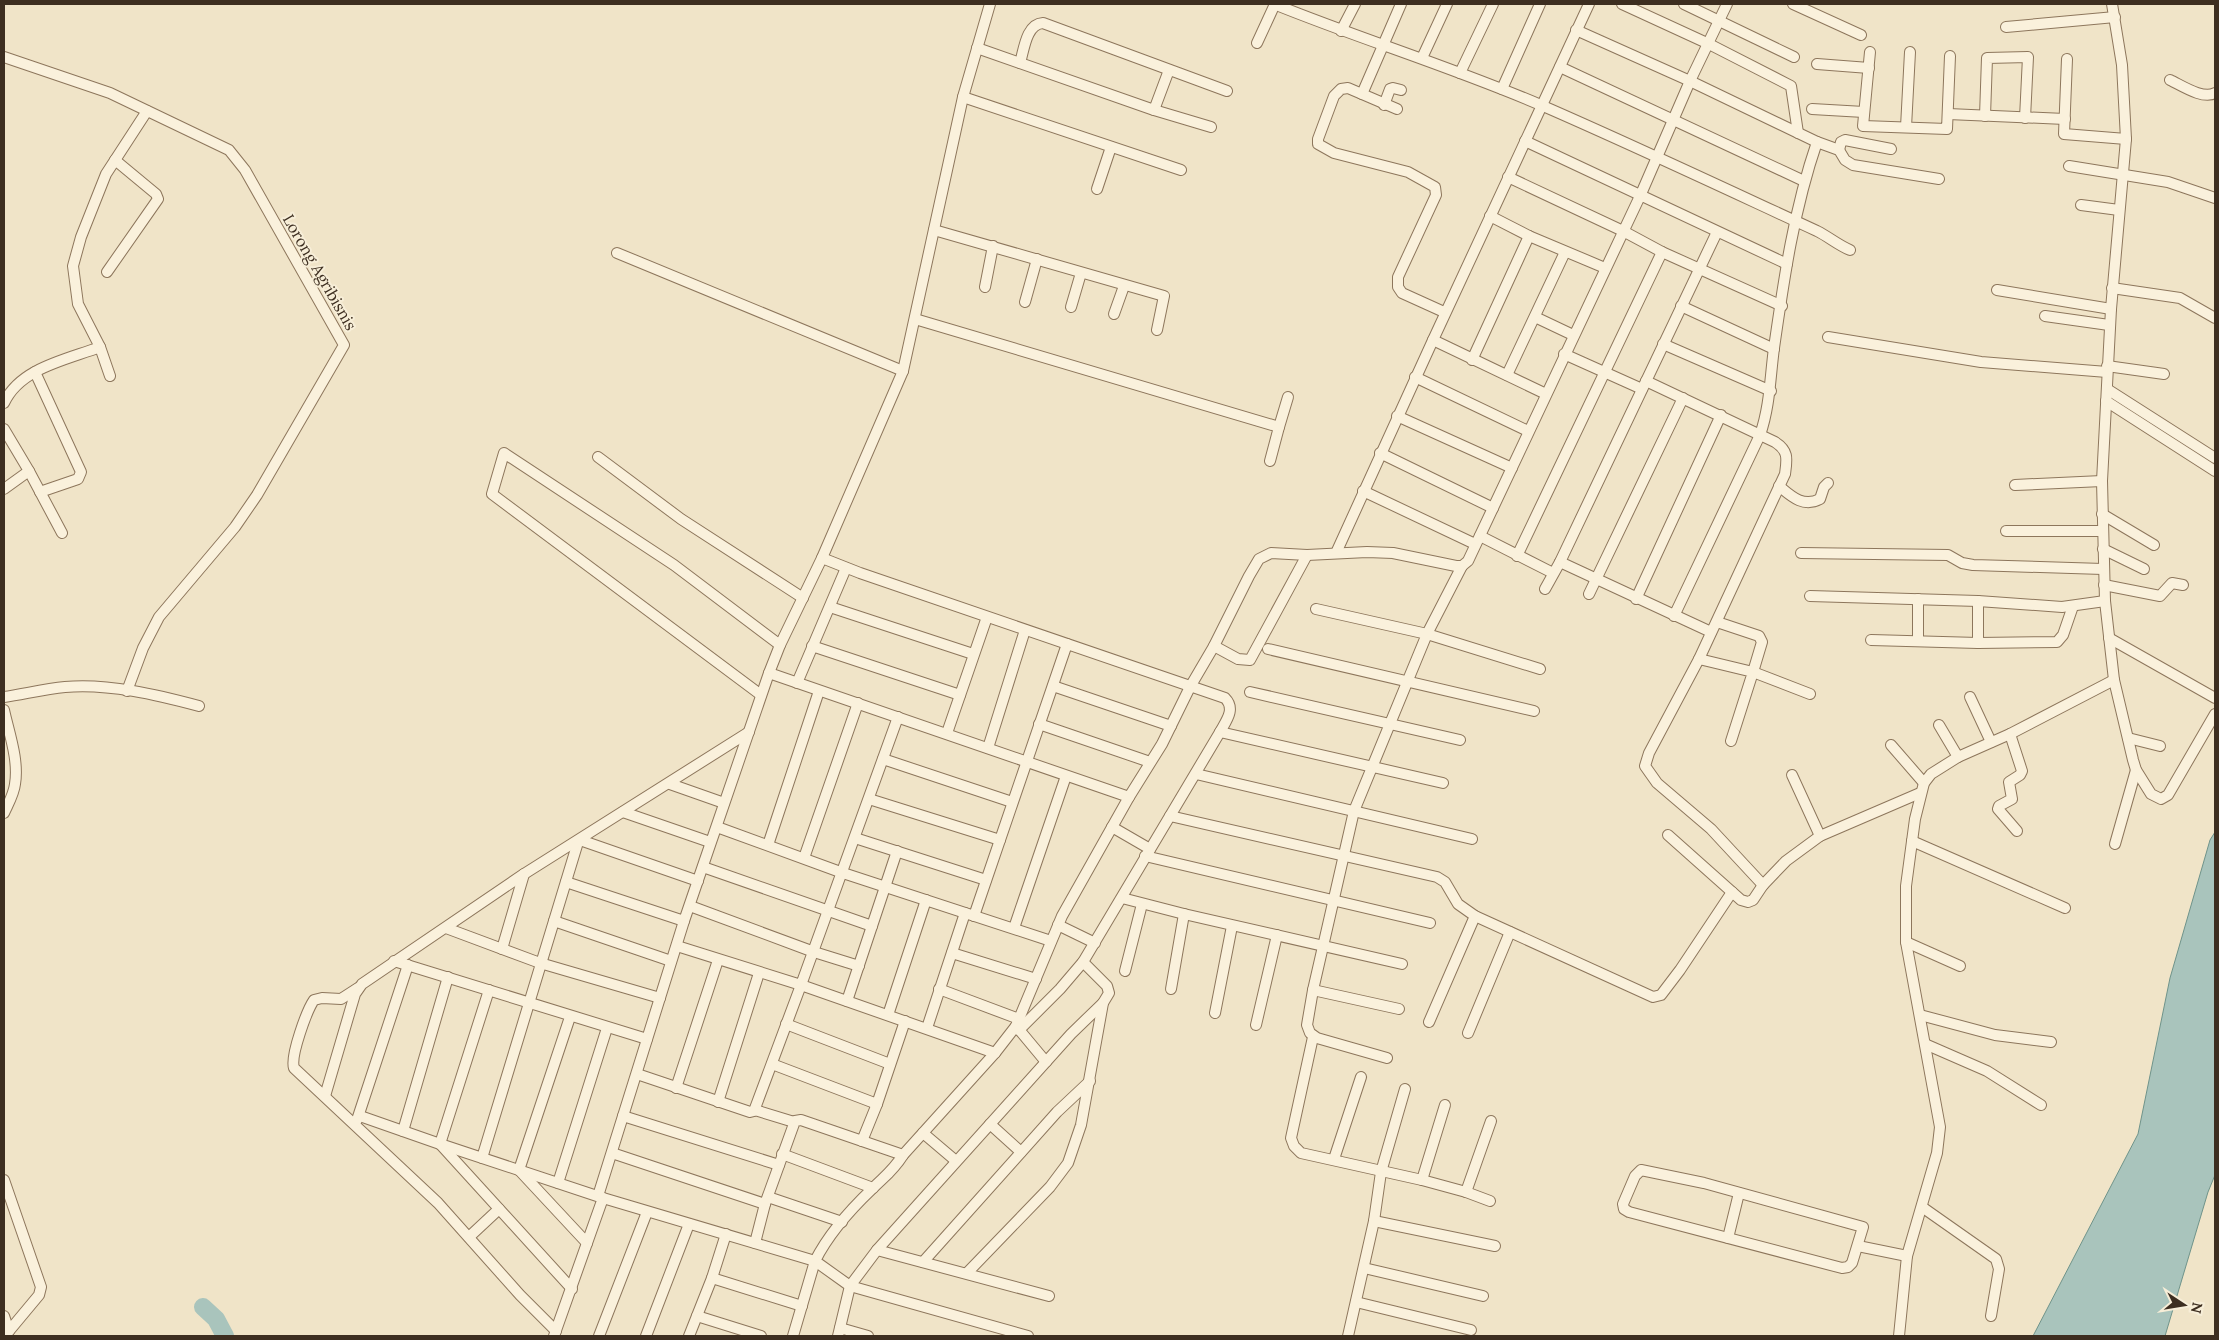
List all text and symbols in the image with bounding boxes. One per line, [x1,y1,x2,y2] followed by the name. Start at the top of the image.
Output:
[279,210,361,334] street label: Lorong Agribisnis
[2159,1280,2209,1330] north arrow
[2187,1301,2207,1315] text: N

